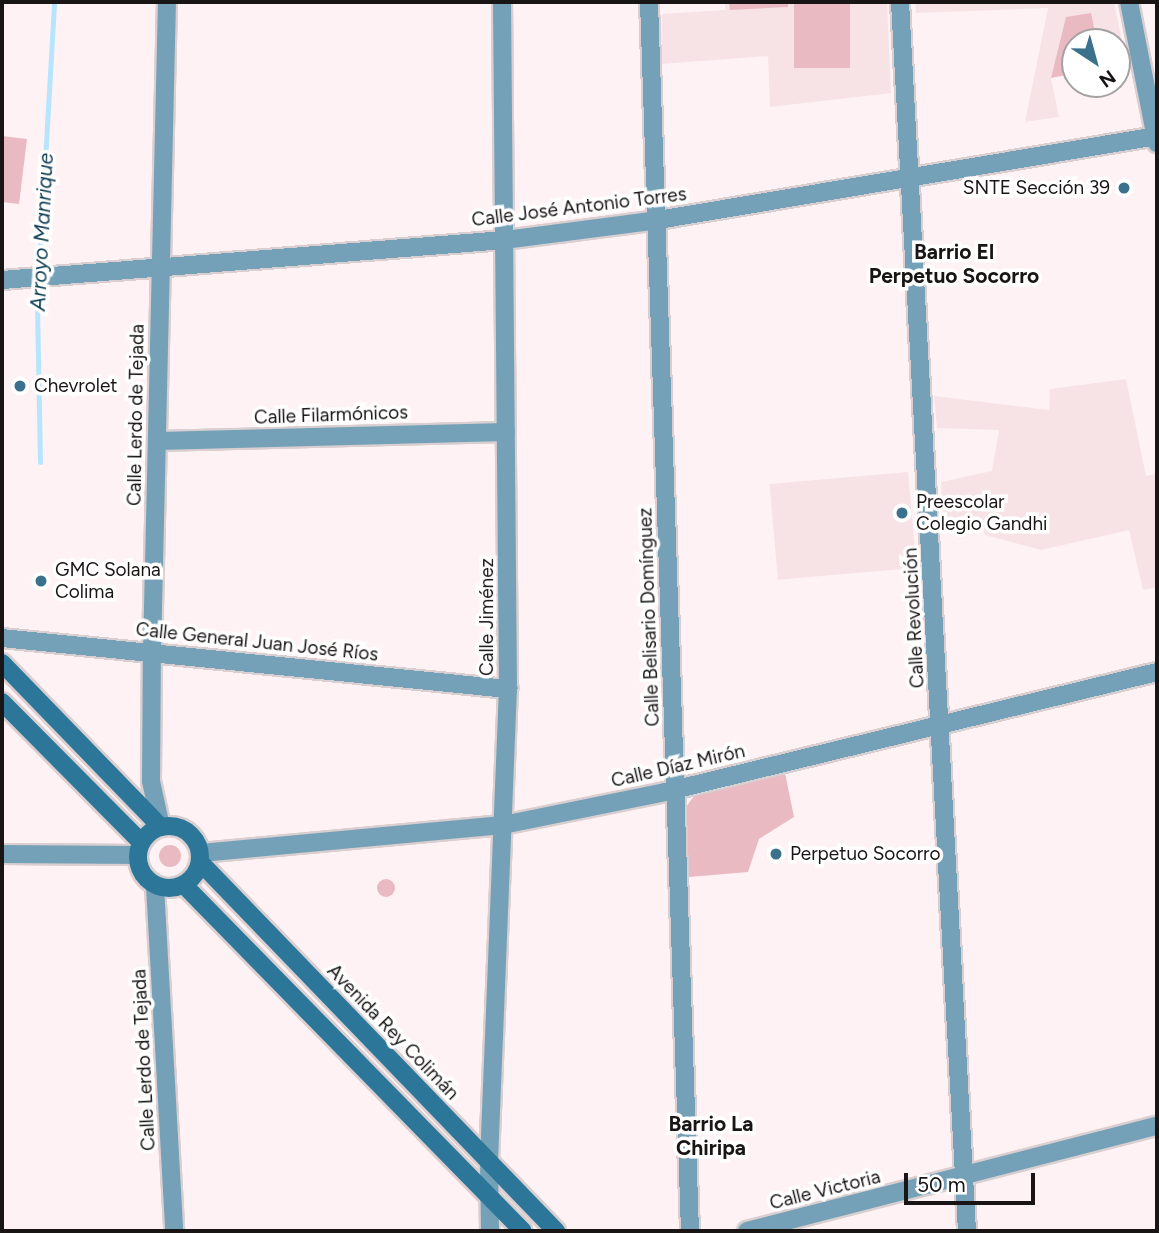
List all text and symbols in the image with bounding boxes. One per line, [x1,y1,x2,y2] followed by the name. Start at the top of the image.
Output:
[1061,28,1131,98] north arrow
[1095,65,1120,92] text: N
[25,152,59,312] water label: Arroyo Manrique
[963,177,1110,199] place label: SNTE Sección 39
[1116,180,1132,196] marker: SNTE Sección 39
[470,183,688,231] street label: Calle José Antonio Torres
[869,239,1039,289] district label: Barrio El Perpetuo Socorro
[123,324,149,506] street label: Calle Lerdo de Tejada
[34,375,117,397] place label: Chevrolet
[12,378,28,394] marker: Chevrolet
[254,401,408,429] street label: Calle Filarmónicos
[916,491,1047,535] place label: Preescolar Colegio Gandhi
[894,505,910,521] marker: Preescolar Colegio Gandhi
[634,507,664,727] street label: Calle Belisario Domínguez
[899,547,929,689] street label: Calle Revolución
[476,558,498,676] street label: Calle Jiménez
[55,559,161,603] place label: GMC Solana Colima
[33,573,49,589] marker: GMC Solana Colima
[135,618,379,666] street label: Calle General Juan José Ríos
[609,740,747,792] street label: Calle Díaz Mirón
[790,843,941,865] place label: Perpetuo Socorro
[768,846,784,862] marker: Perpetuo Socorro
[322,959,464,1105] street label: Avenida Rey Colimán
[128,969,160,1151] street label: Calle Lerdo de Tejada
[668,1111,754,1161] district label: Barrio La Chiripa
[907,1160,1038,1204] scale bar
[767,1165,883,1215] street label: Calle Victoria
[917,1172,966,1197] text: 50 m

